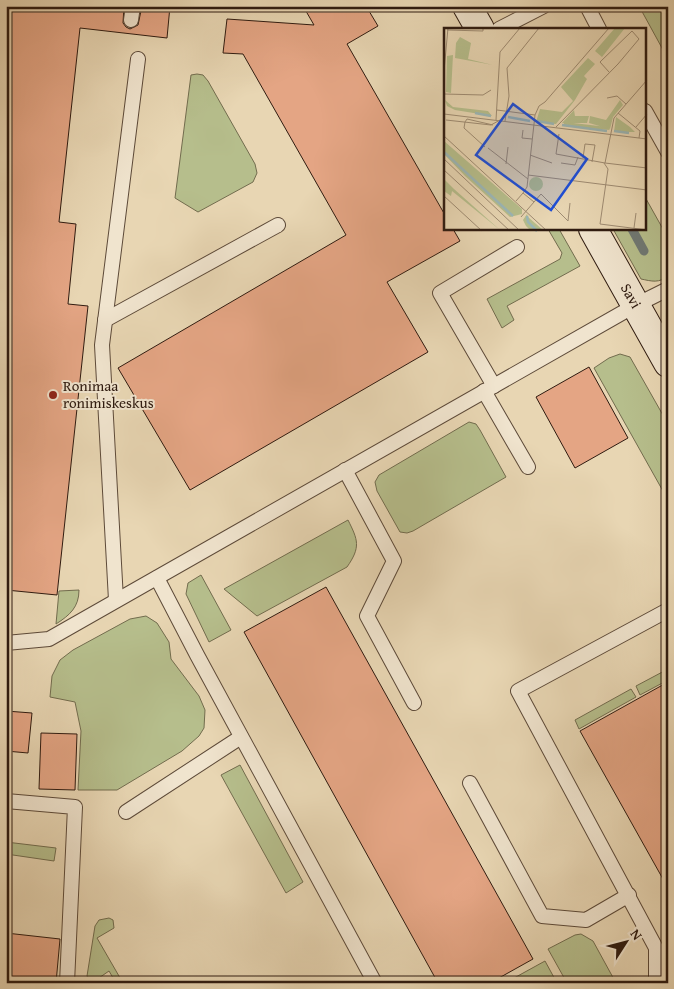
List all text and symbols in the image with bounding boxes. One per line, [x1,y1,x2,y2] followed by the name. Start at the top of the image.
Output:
[444,28,646,230] inset map
[616,279,647,312] street label: Savi
[63,375,154,413] place label: Ronimaa ronimiskeskus
[47,389,59,401] marker: Ronimaa ronimiskeskus
[602,916,652,966] north arrow
[626,925,648,945] text: N

